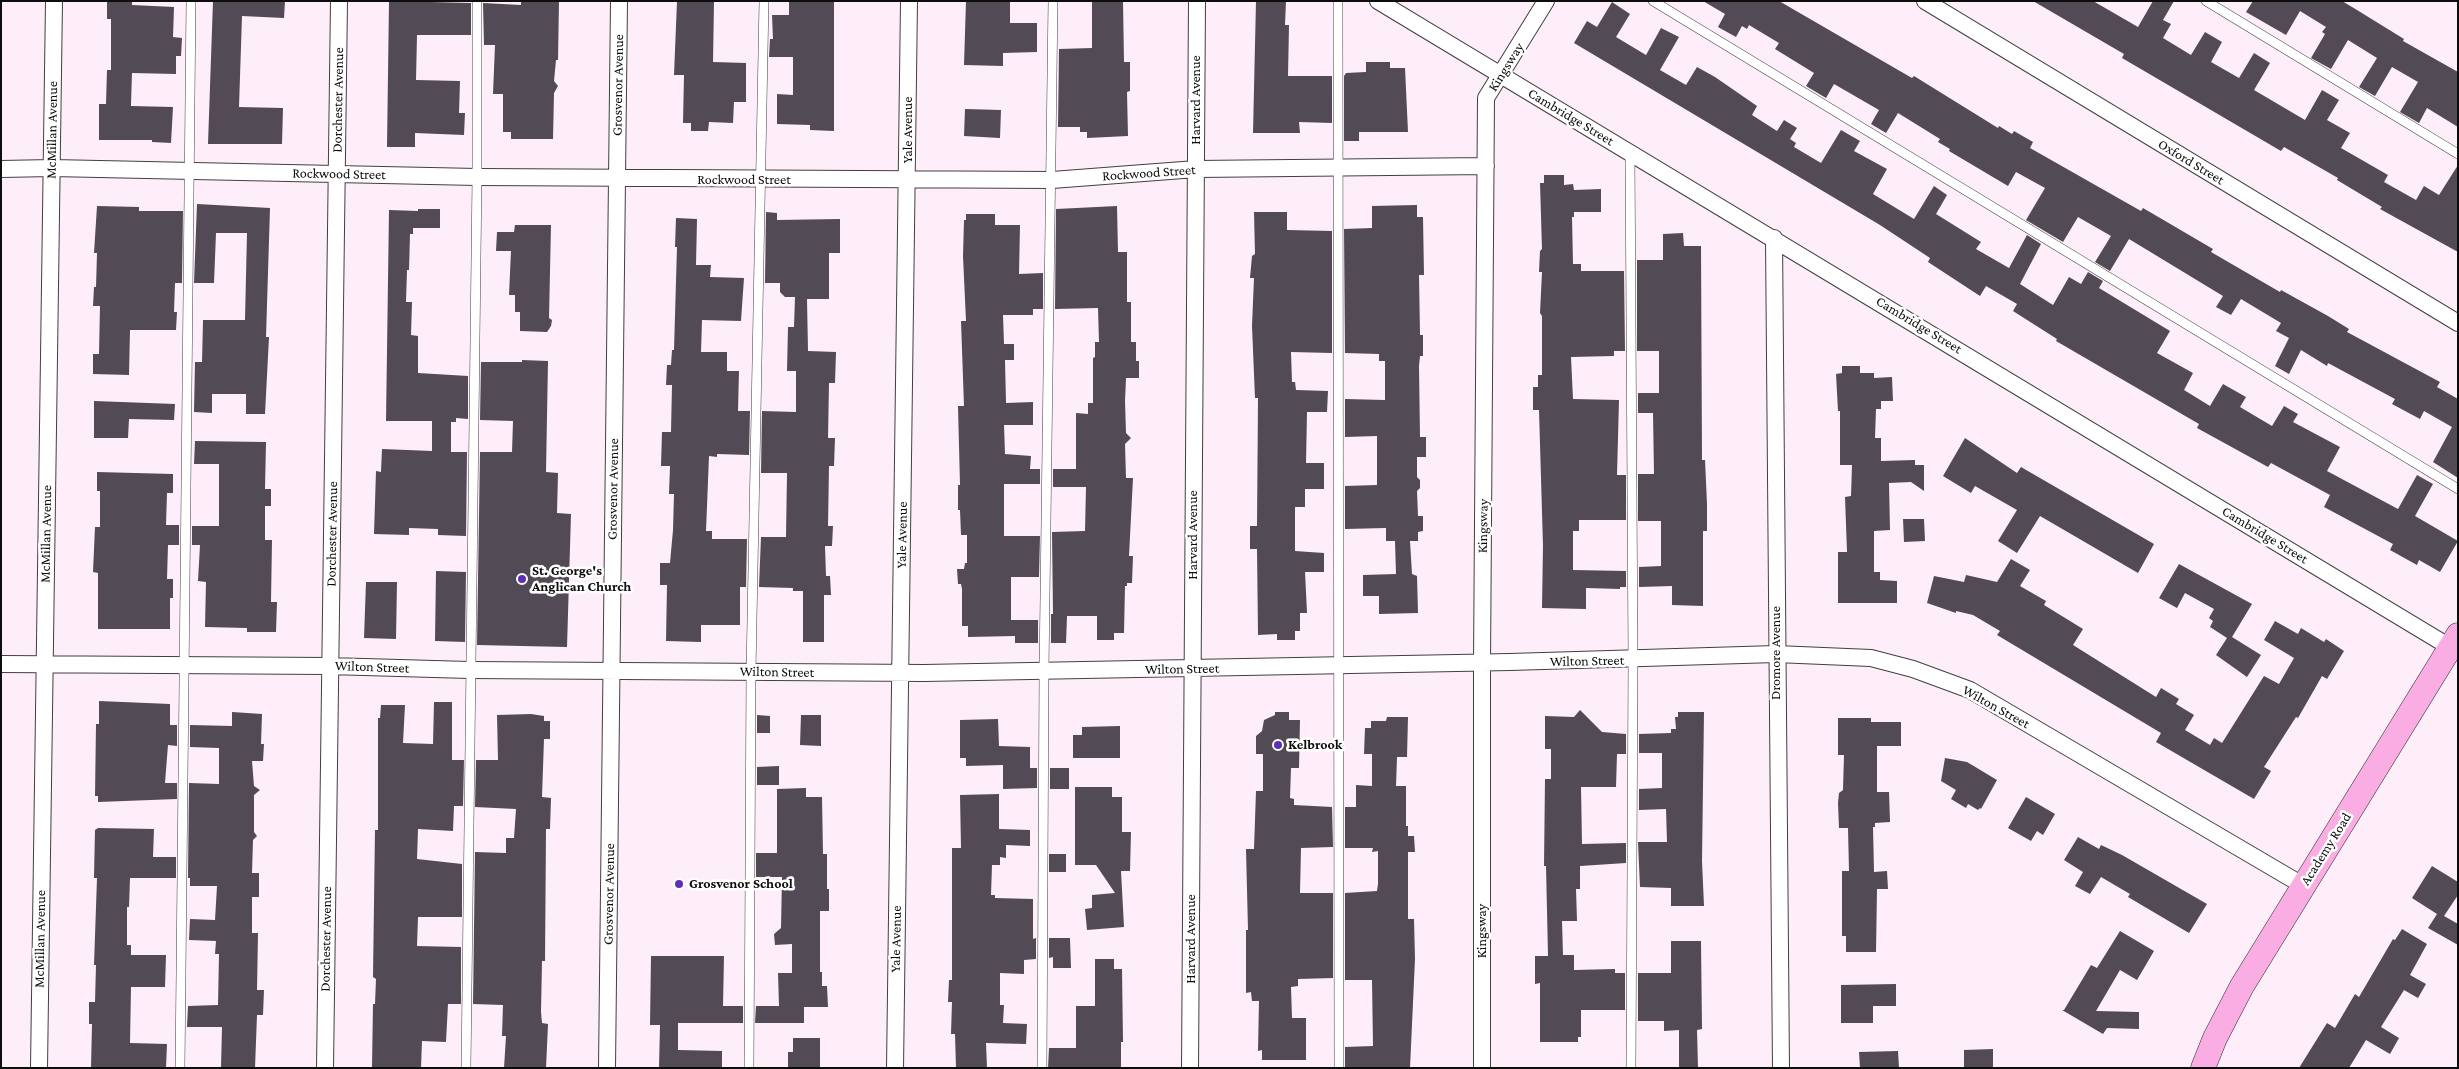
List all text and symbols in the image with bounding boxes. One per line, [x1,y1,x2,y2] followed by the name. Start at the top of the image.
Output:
[609,34,627,136] street label: Grosvenor Avenue
[1484,39,1528,95] street label: Kingsway
[329,47,347,153] street label: Dorchester Avenue
[1188,55,1204,145] street label: Harvard Avenue
[43,81,61,179] street label: McMillan Avenue
[1525,85,1617,149] street label: Cambridge Street
[900,97,916,163] street label: Yale Avenue
[2155,136,2227,188] street label: Oxford Street
[1102,161,1196,185] street label: Rockwood Street
[292,165,386,183] street label: Rockwood Street
[697,172,791,188] street label: Rockwood Street
[1873,293,1965,357] street label: Cambridge Street
[604,438,622,540] street label: Grosvenor Avenue
[323,481,341,587] street label: Dorchester Avenue
[37,485,55,583] street label: McMillan Avenue
[1185,490,1201,580] street label: Harvard Avenue
[1474,499,1492,553] street label: Kingsway
[893,501,911,569] street label: Yale Avenue
[2219,503,2311,567] street label: Cambridge Street
[532,563,631,596] place label: St. George's Anglican Church
[516,573,528,585] marker: St. George's Anglican Church
[1768,606,1784,700] street label: Dromore Avenue
[1550,652,1624,670] street label: Wilton Street
[335,657,409,677] street label: Wilton Street
[1145,660,1219,678] street label: Wilton Street
[740,663,814,681] street label: Wilton Street
[1959,682,2033,732] street label: Wilton Street
[1288,737,1342,753] place label: Kelbrook
[1272,739,1284,751] marker: Kelbrook
[2297,810,2355,888] street label: Academy Road
[600,843,618,945] street label: Grosvenor Avenue
[689,876,793,892] place label: Grosvenor School
[673,878,685,890] marker: Grosvenor School
[317,886,335,992] street label: Dorchester Avenue
[31,890,49,988] street label: McMillan Avenue
[1183,894,1199,984] street label: Harvard Avenue
[1474,904,1490,958] street label: Kingsway
[887,905,905,973] street label: Yale Avenue

